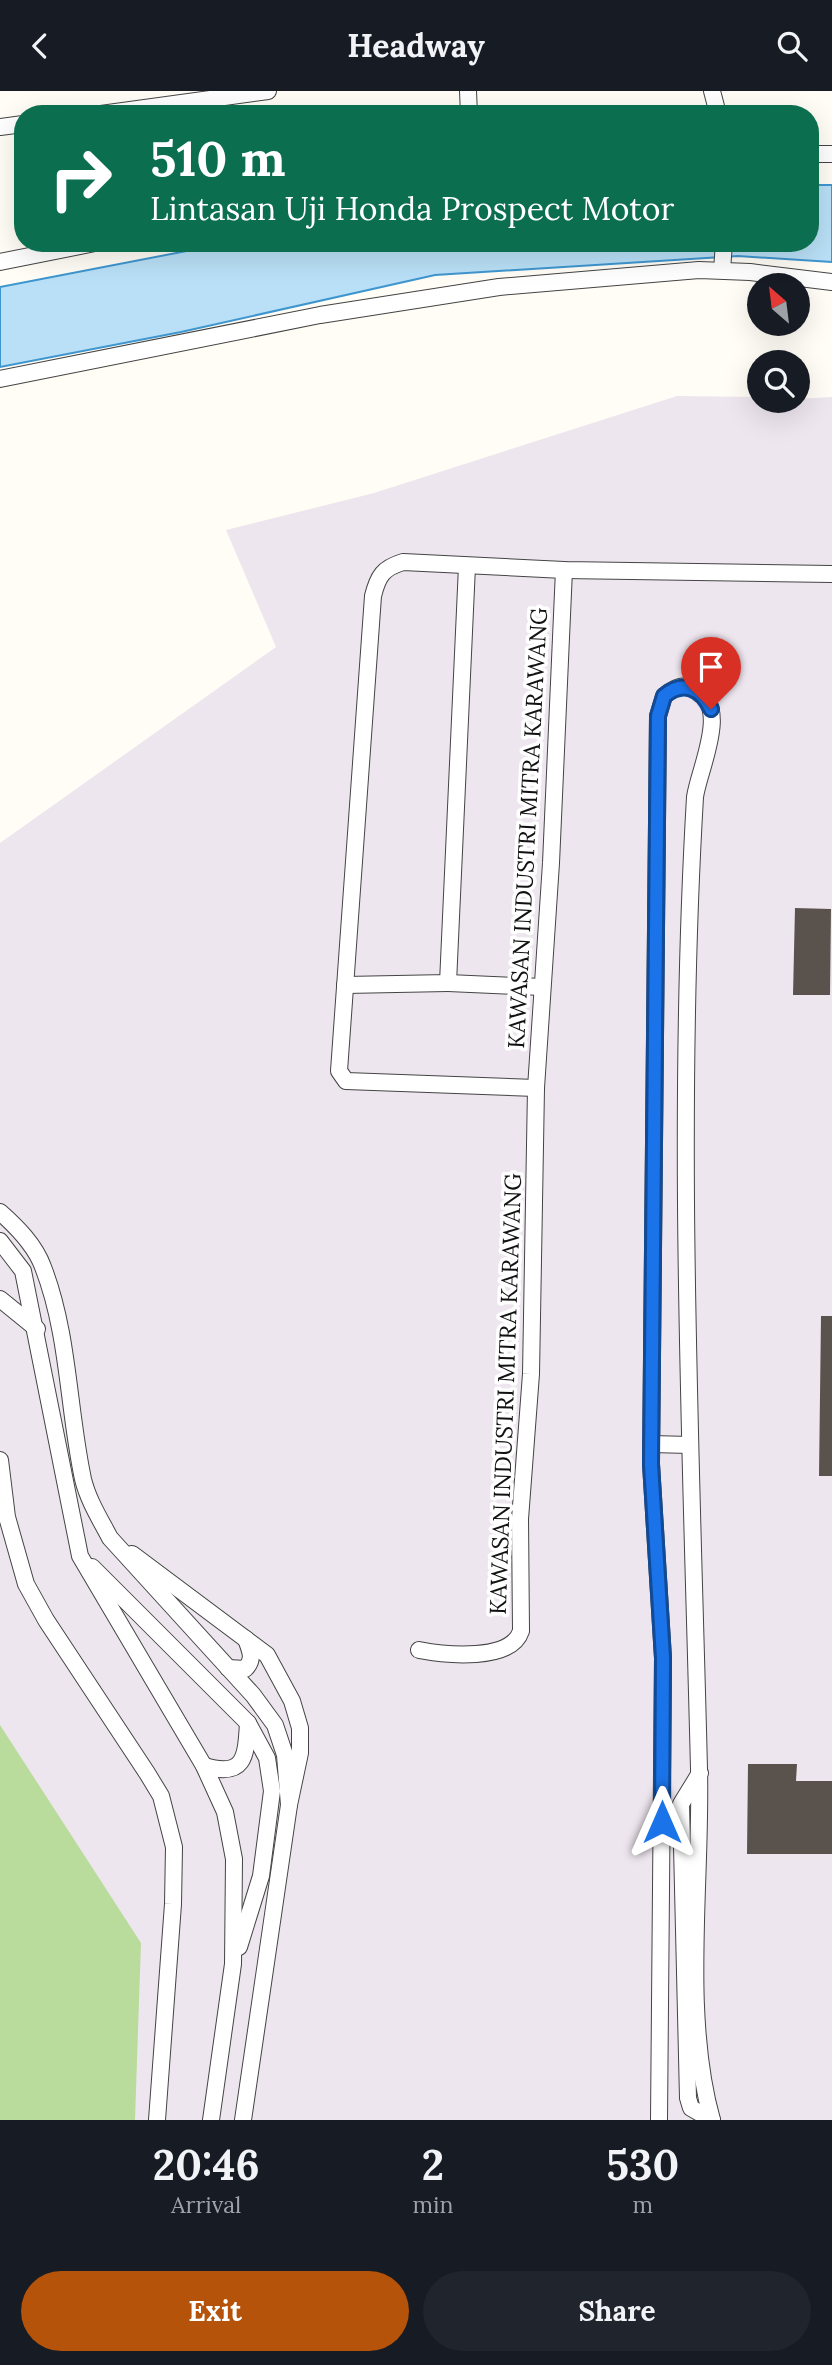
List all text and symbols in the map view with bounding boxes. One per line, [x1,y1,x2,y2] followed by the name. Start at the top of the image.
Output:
[347,25,485,66] text: Headway
[21,27,59,65] icon: back
[773,27,811,65] icon: search
[150,127,286,189] text: 510 m
[35,133,126,224] icon: right
[150,188,674,229] text: Lintasan Uji Honda Prospect Motor
[747,273,810,336] north arrow
[747,273,810,413] map controls
[747,350,810,413] button: search
[501,606,553,1049] street label: KAWASAN INDUSTRI MITRA KARAWANG
[681,637,741,709] pin
[692,648,730,686] icon: arrive
[483,1172,527,1615] street label: KAWASAN INDUSTRI MITRA KARAWANG
[625,1785,699,1859] position arrow
[153,2138,260,2192] text: 20:46
[422,2138,444,2192] text: 2
[606,2138,679,2192] text: 530
[171,2190,241,2219] text: Arrival
[412,2190,453,2219] text: min
[632,2190,653,2219] text: m
[21,2271,409,2351] button: Exit
[423,2271,811,2351] button: Share

